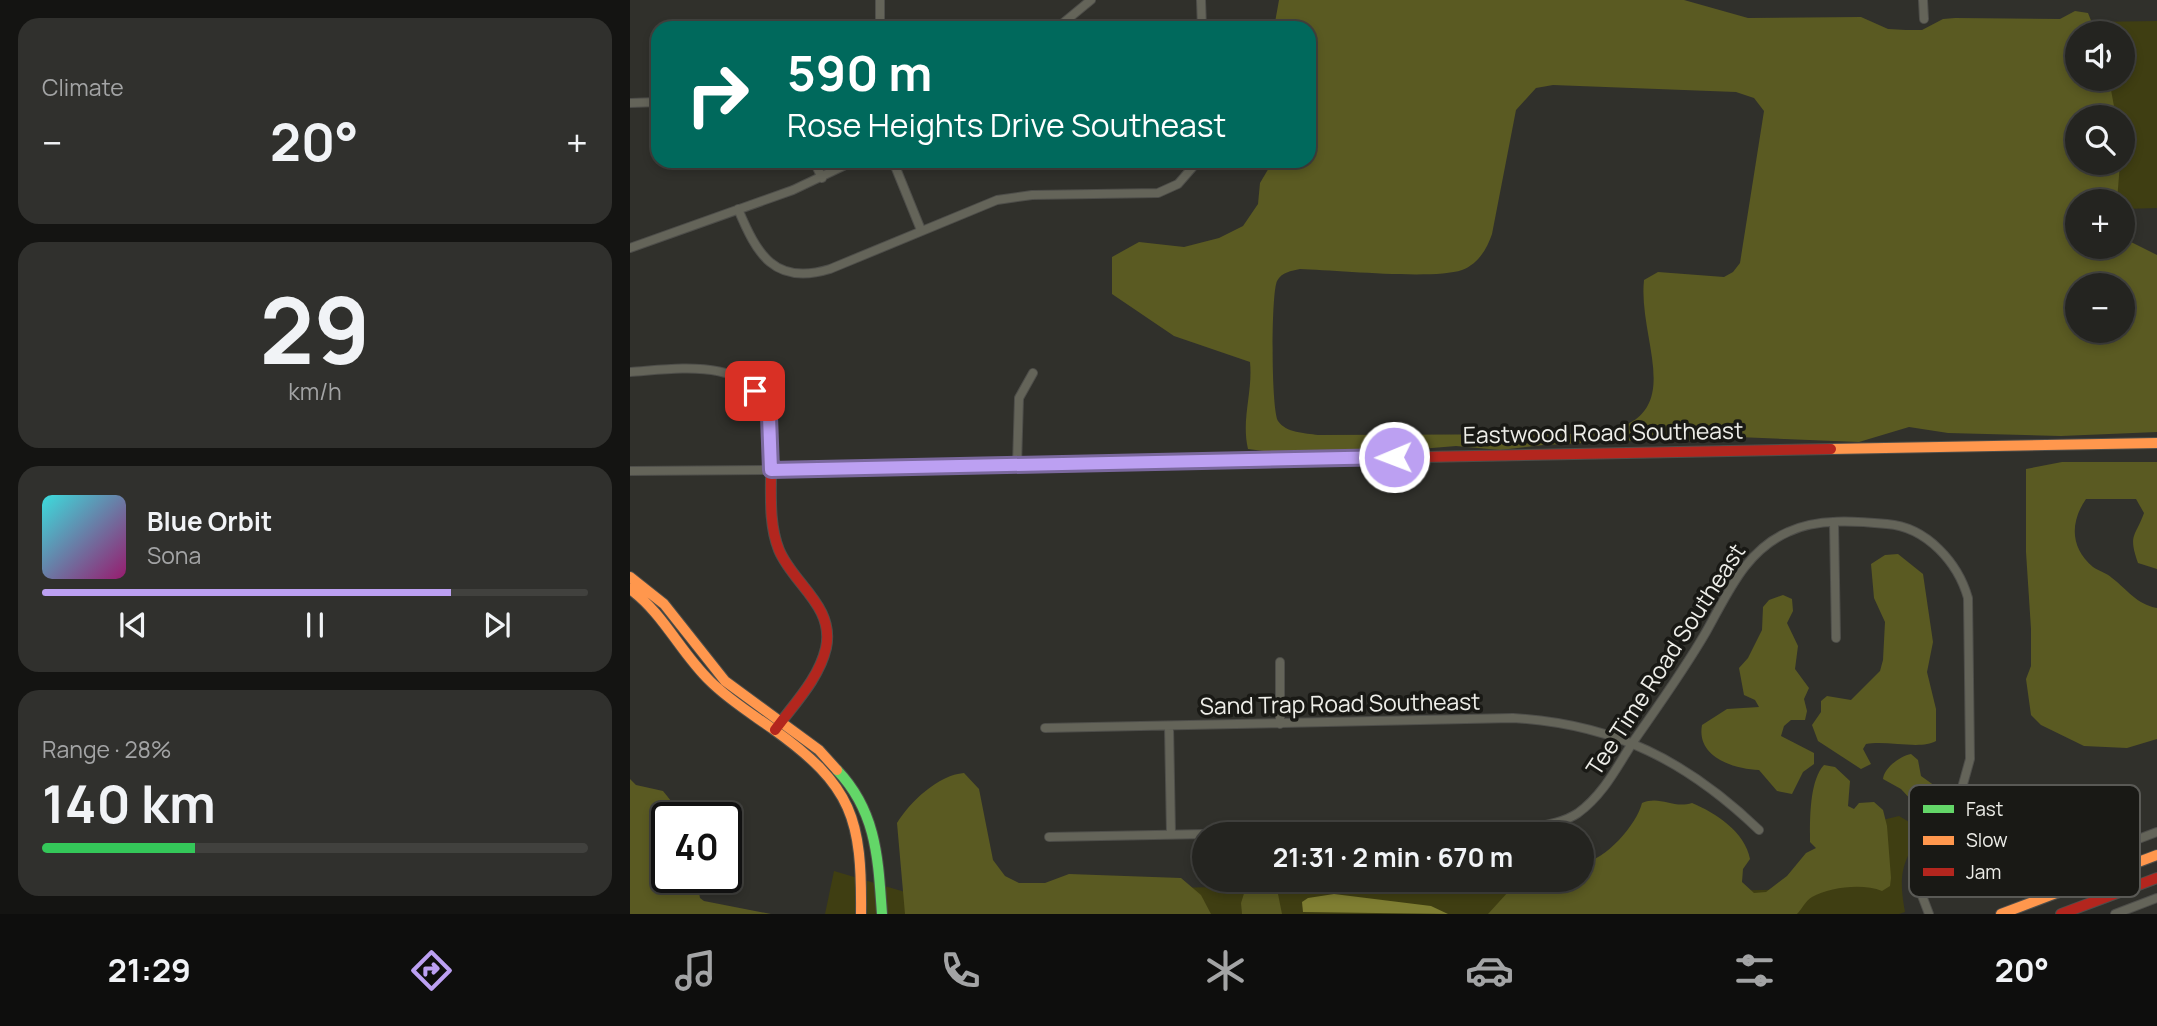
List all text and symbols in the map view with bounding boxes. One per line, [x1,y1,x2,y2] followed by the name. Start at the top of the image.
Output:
[2065,21,2135,343] map controls
[2065,21,2135,91] button: sound
[787,39,932,106] text: 590 m
[672,49,763,140] icon: right
[42,71,124,103] text: Climate
[787,103,1226,147] text: Rose Heights Drive Southeast
[2065,105,2135,175] button: search
[270,106,359,177] text: 20°
[42,116,63,168] text: −
[566,116,588,168] text: +
[2065,189,2135,259] button: +
[260,267,370,391] text: 29
[2065,273,2135,343] button: −
[725,361,785,421] pin
[736,372,774,410] icon: arrive
[288,375,342,407] text: km/h
[1462,414,1744,450] street label: Eastwood Road Southeast
[1357,420,1431,494] position arrow
[147,503,272,539] text: Blue Orbit
[1578,537,1752,781] street label: Tee Time Road Southeast
[147,539,201,571] text: Sona
[114,606,152,644] icon: previous
[296,606,334,644] icon: pause
[478,606,516,644] icon: next
[1199,685,1481,721] street label: Sand Trap Road Southeast
[42,733,172,765] text: Range · 28%
[42,768,216,839] text: 140 km
[1909,785,2140,897] legend
[1966,796,2003,822] text: Fast
[651,802,742,893] speed limit sign: 40
[1966,827,2008,853] text: Slow
[1273,839,1513,875] text: 21:31 · 2 min · 670 m
[1966,859,2001,885] text: Jam
[407,946,456,995] icon: directions
[671,946,720,995] icon: music
[936,946,985,995] icon: phone
[1201,946,1250,995] icon: climate
[1465,946,1514,995] icon: car
[1730,946,1779,995] icon: filters
[108,948,191,992] text: 21:29
[1995,948,2049,992] text: 20°

